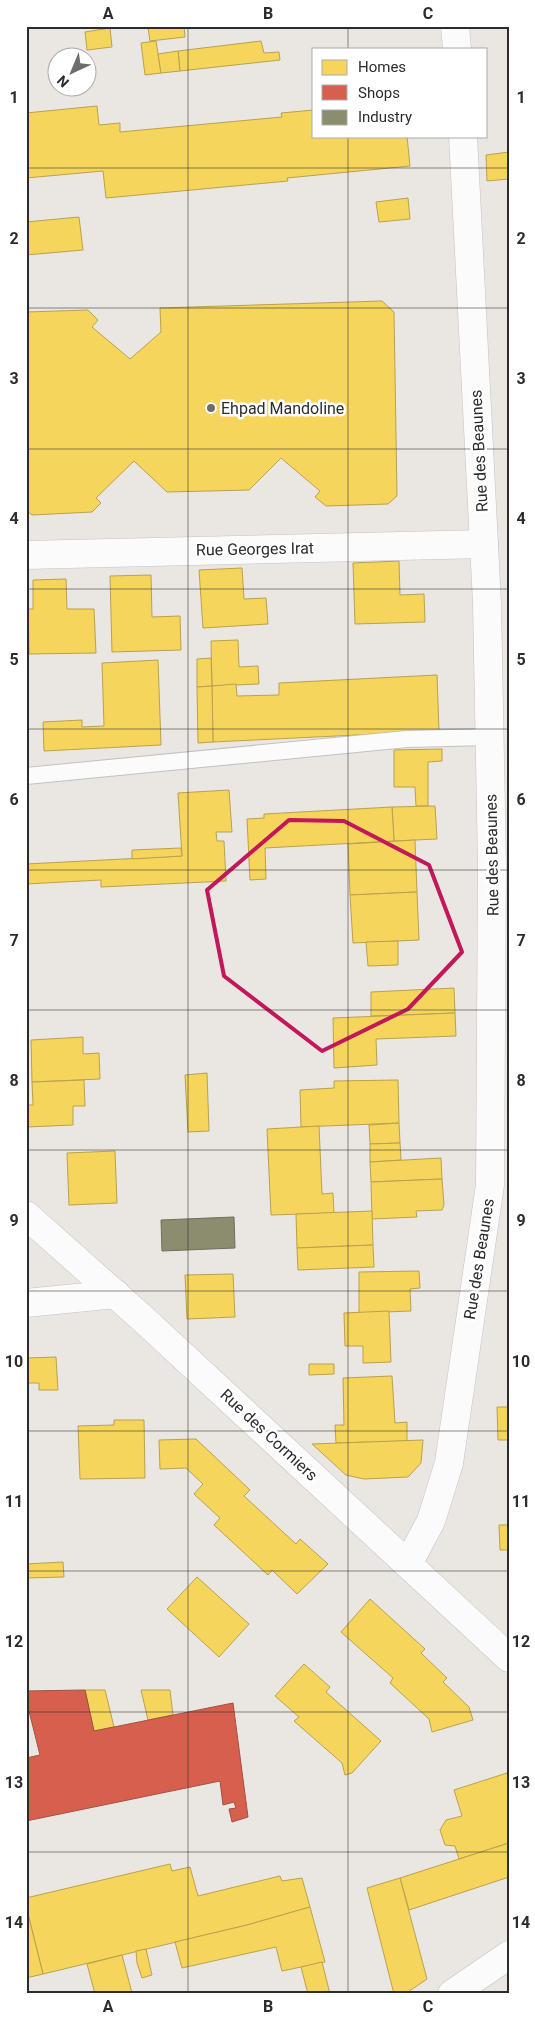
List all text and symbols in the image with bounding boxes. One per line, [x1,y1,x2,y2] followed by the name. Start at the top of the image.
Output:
[103,4,114,23] text: A
[263,4,273,23] text: B
[423,4,433,23] text: C
[48,48,98,98] north arrow
[312,48,488,138] legend
[358,58,406,76] text: Homes
[54,72,72,91] text: N
[358,84,400,102] text: Shops
[9,88,19,107] text: 1
[516,88,526,107] text: 1
[358,108,412,126] text: Industry
[9,229,19,248] text: 2
[516,229,526,248] text: 2
[9,369,19,388] text: 3
[516,369,526,388] text: 3
[466,389,492,513] street label: Rue des Beaunes
[221,399,344,418] place label: Ehpad Mandoline
[205,402,217,414] marker: Ehpad Mandoline
[9,509,19,528] text: 4
[516,509,526,528] text: 4
[196,538,314,560] street label: Rue Georges Irat
[9,650,19,669] text: 5
[516,650,526,669] text: 5
[9,790,19,809] text: 6
[516,790,526,809] text: 6
[481,794,503,916] street label: Rue des Beaunes
[9,931,19,950] text: 7
[516,931,526,950] text: 7
[9,1071,19,1090] text: 8
[516,1071,526,1090] text: 8
[460,1197,498,1321] street label: Rue des Beaunes
[9,1211,19,1230] text: 9
[516,1211,526,1230] text: 9
[5,1352,23,1371] text: 10
[512,1352,530,1371] text: 10
[216,1385,322,1485] street label: Rue des Cormiers
[5,1492,23,1511] text: 11
[512,1492,530,1511] text: 11
[5,1632,23,1651] text: 12
[512,1632,530,1651] text: 12
[5,1773,23,1792] text: 13
[512,1773,530,1792] text: 13
[5,1913,23,1932] text: 14
[512,1913,530,1932] text: 14
[103,1997,114,2016] text: A
[263,1997,273,2016] text: B
[423,1997,433,2016] text: C

